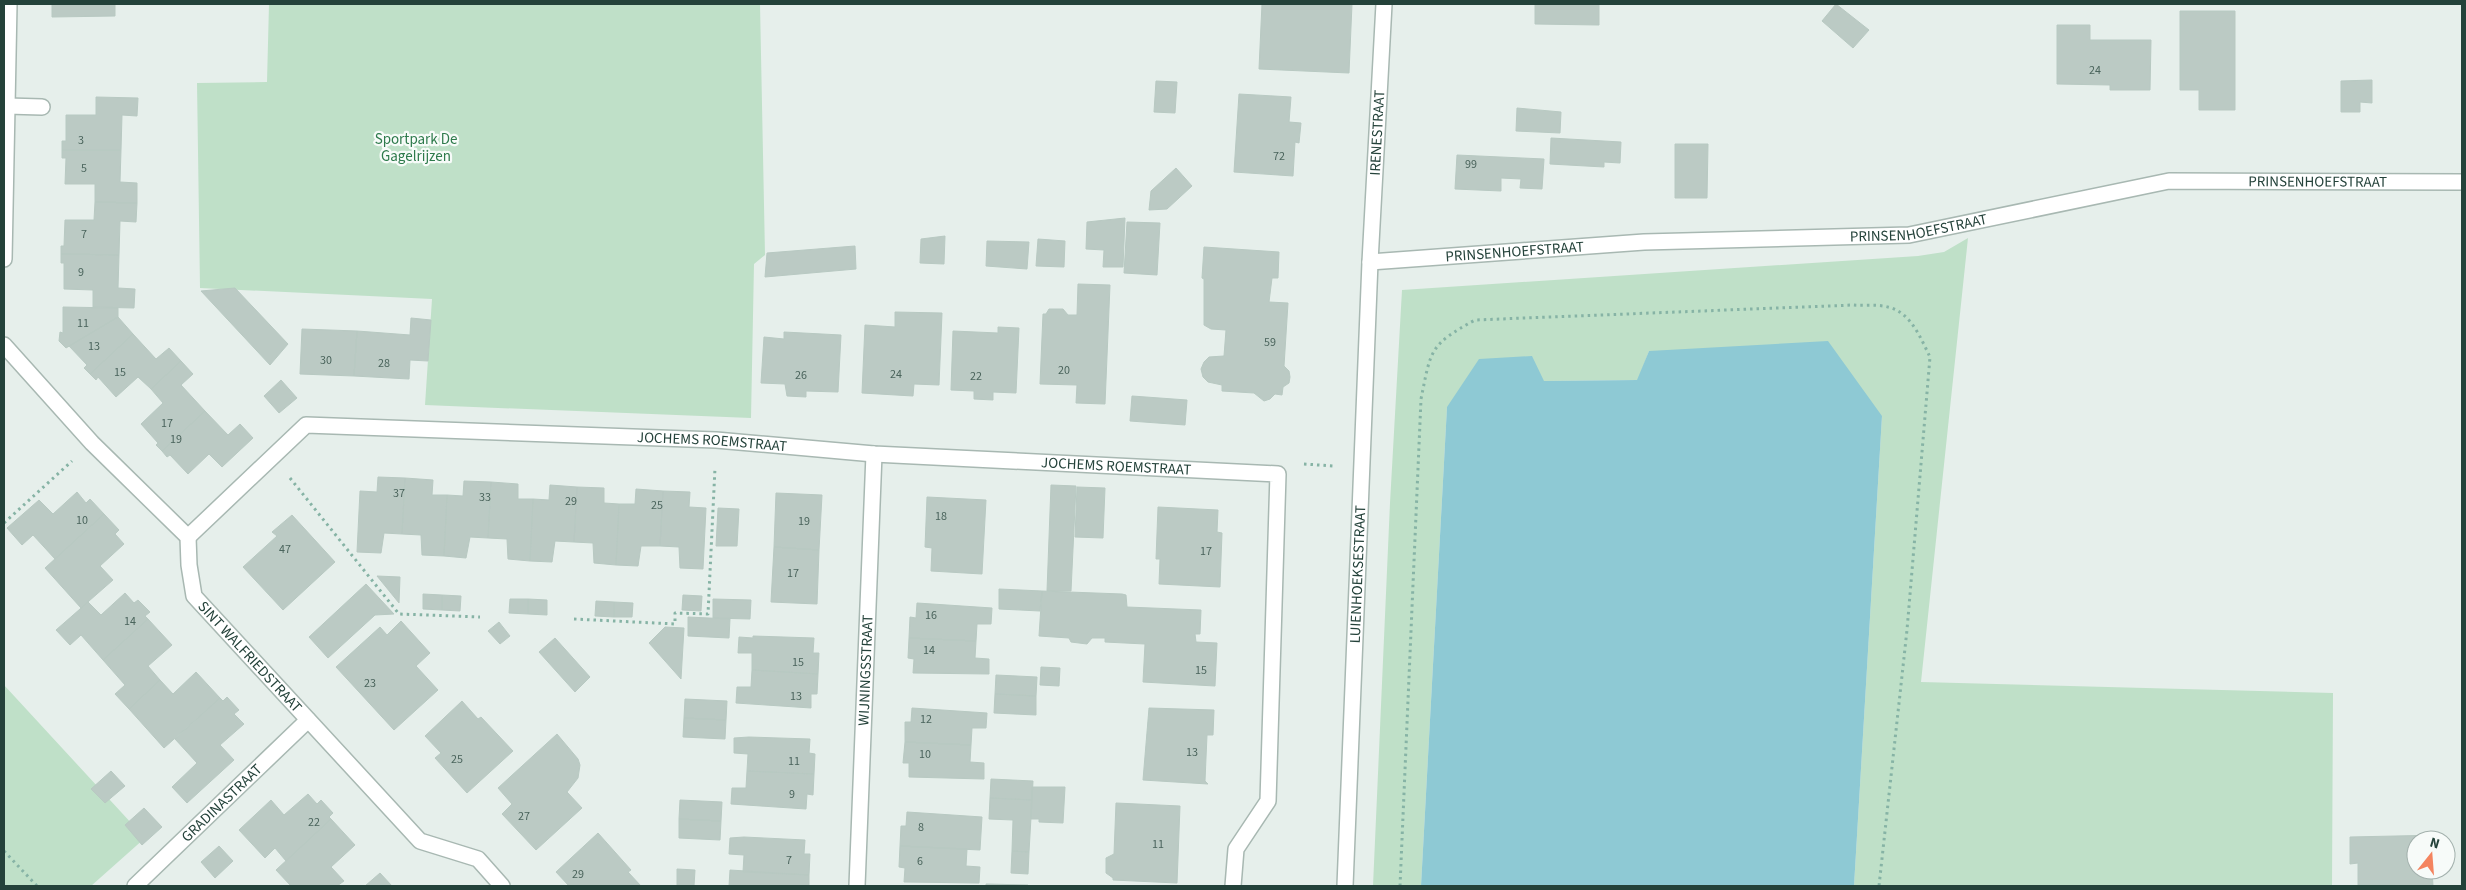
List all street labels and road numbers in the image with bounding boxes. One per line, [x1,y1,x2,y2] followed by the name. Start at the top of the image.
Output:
[1364,89,1390,176] street label: IRENESTRAAT
[2248,171,2387,192] street label: PRINSENHOEFSTRAAT
[1850,209,1989,247] street label: PRINSENHOEFSTRAAT
[1445,236,1585,267] street label: PRINSENHOEFSTRAAT
[637,427,788,457] street label: JOCHEMS ROEMSTRAAT
[1041,452,1192,480] street label: JOCHEMS ROEMSTRAAT
[1344,505,1371,644] street label: LUIENHOEKSESTRAAT
[193,596,307,717] street label: SINT WALFRIEDSTRAAT
[853,614,878,726] street label: WIJNINGSSTRAAT
[177,759,267,847] street label: GRADINASTRAAT

